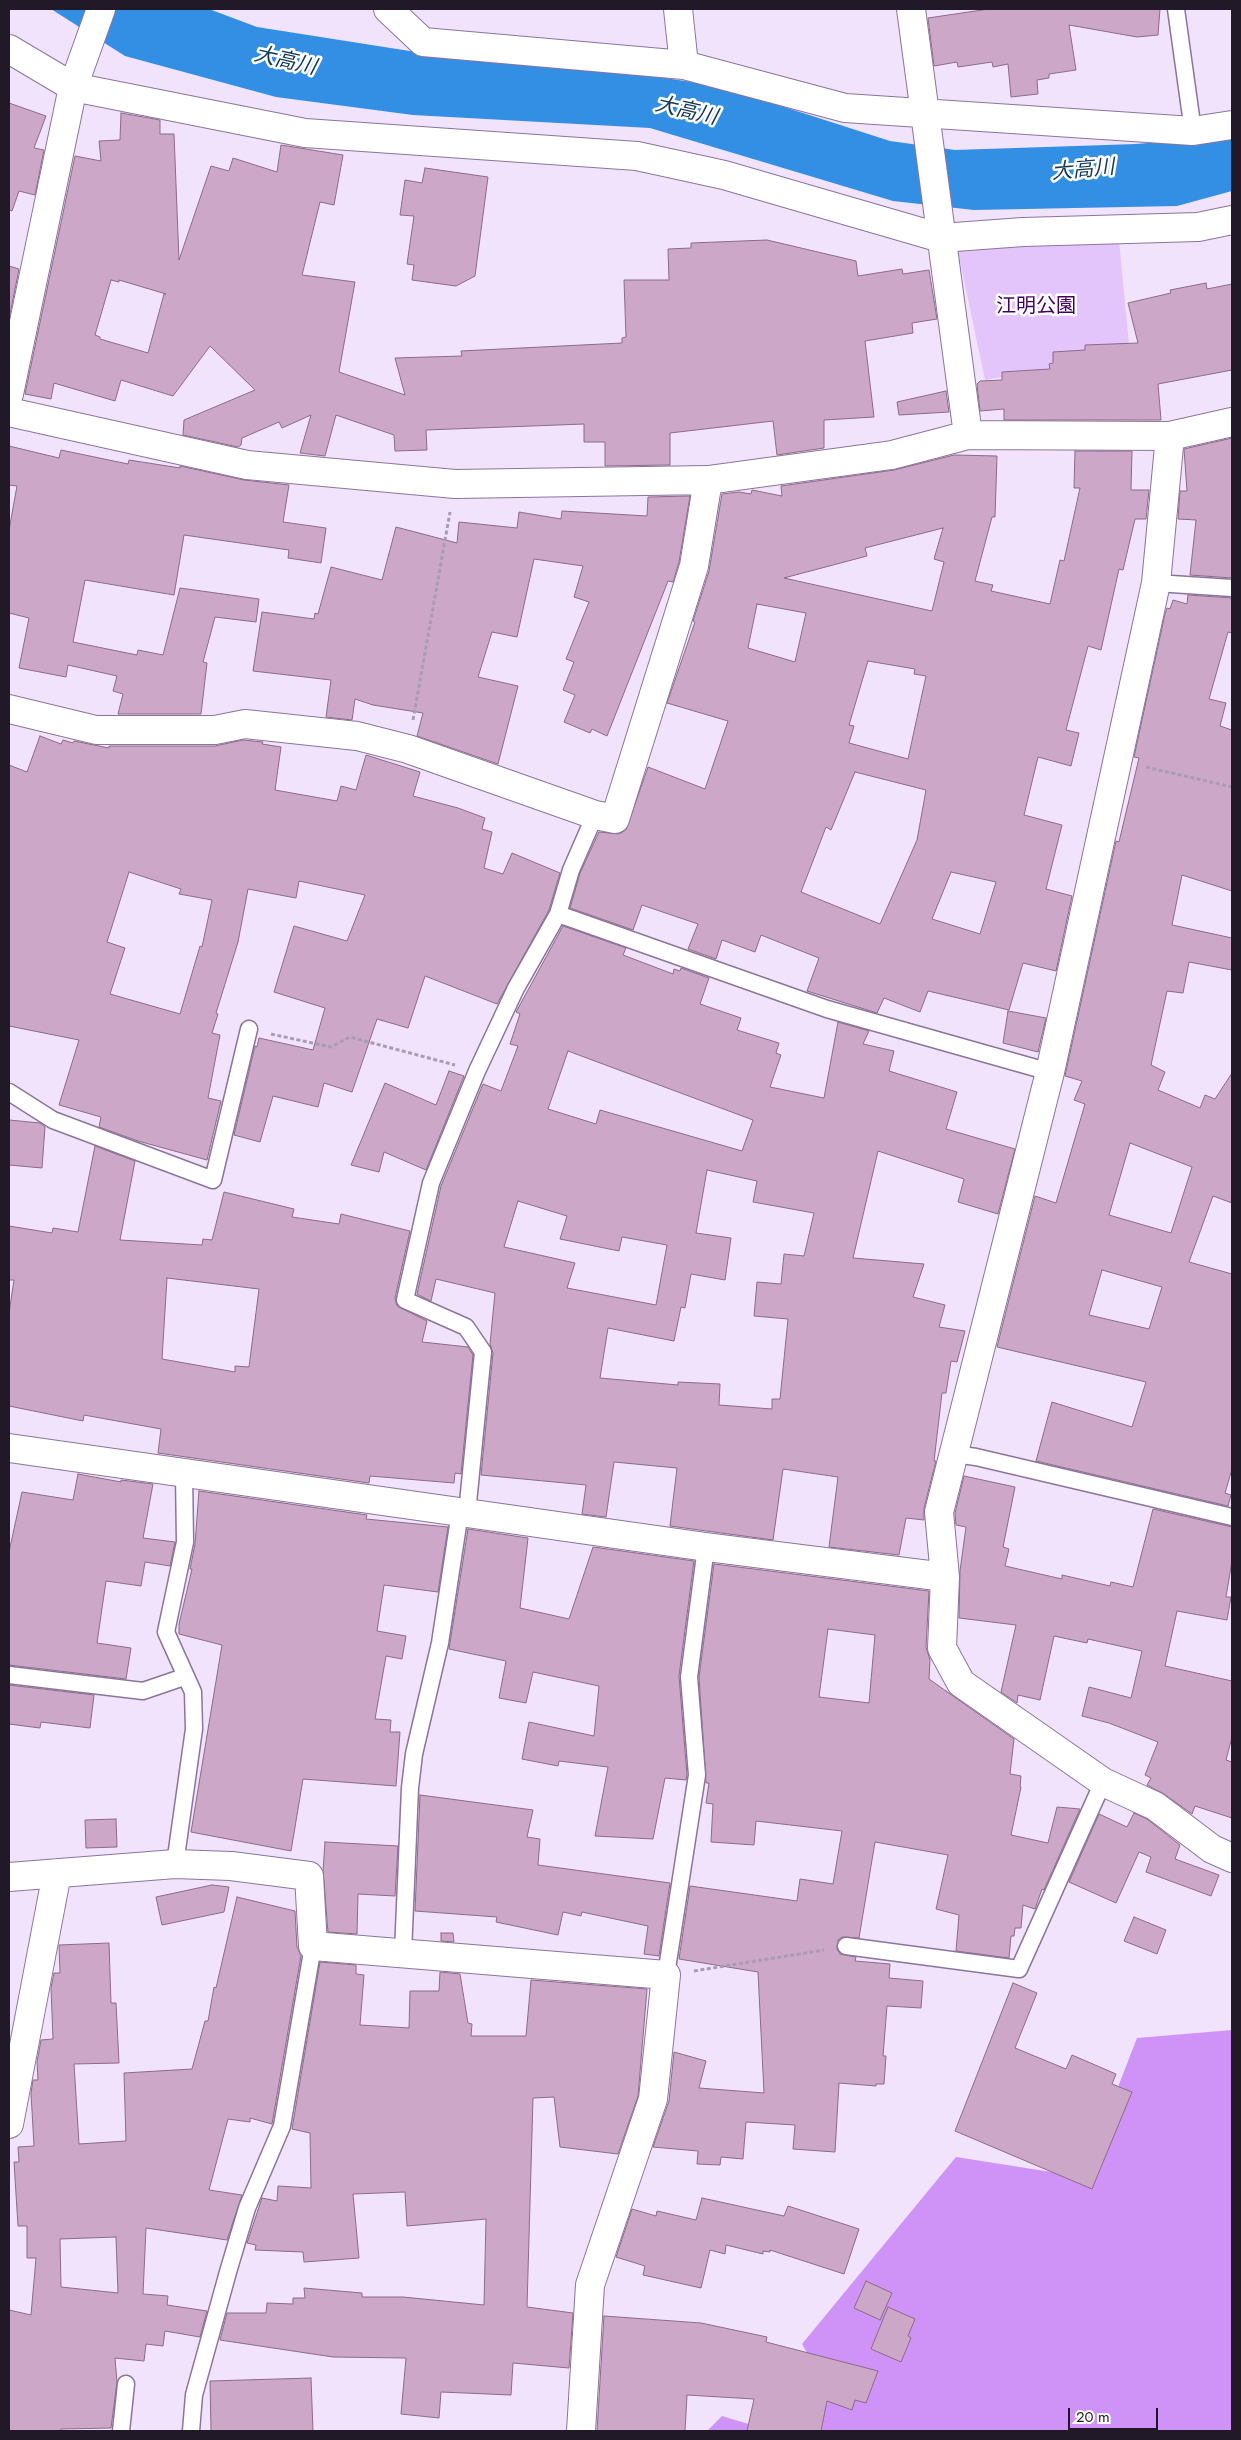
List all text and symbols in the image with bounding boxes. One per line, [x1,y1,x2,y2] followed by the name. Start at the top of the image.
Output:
[251,43,319,81] water label: 大高川
[652,93,720,131] water label: 大高川
[1051,156,1115,186] water label: 大高川
[996,295,1076,319] park label: 江明公園
[1071,2398,1161,2430] scale bar
[1076,2406,1110,2428] text: 20 m

